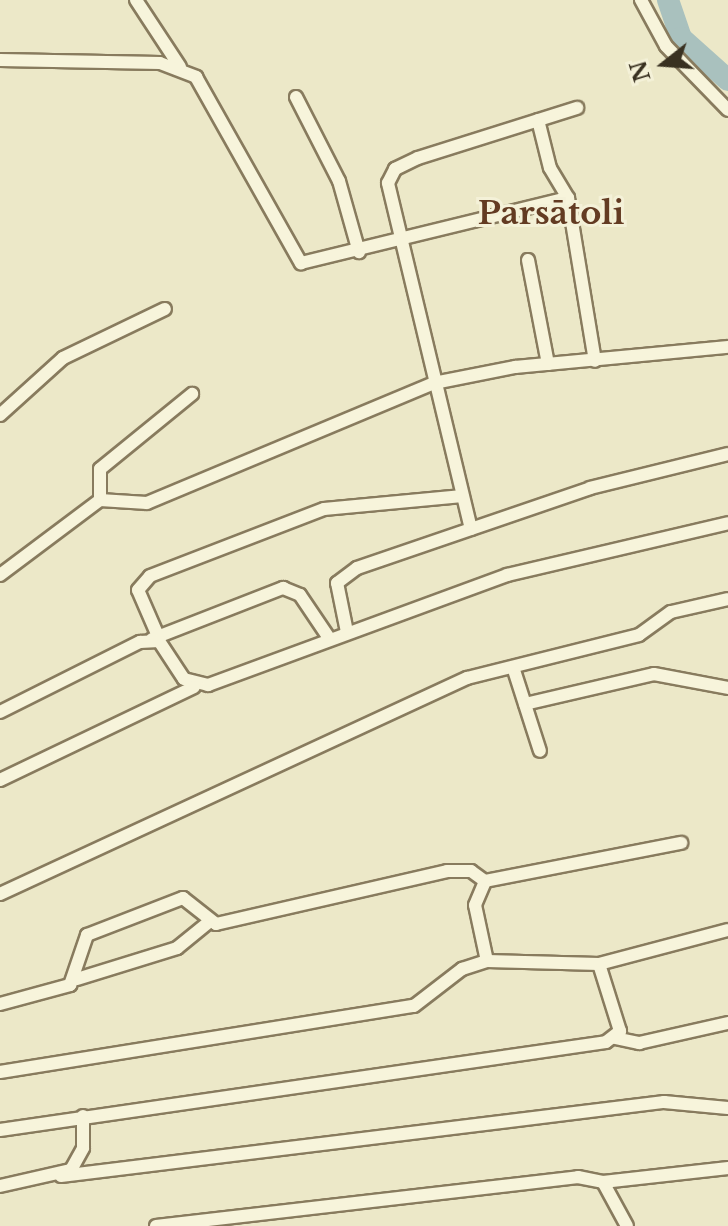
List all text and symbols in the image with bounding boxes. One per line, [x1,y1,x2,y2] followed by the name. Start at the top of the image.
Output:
[624,24,704,104] north arrow
[625,57,657,85] text: N
[478,194,624,232] district label: Parsātoli

